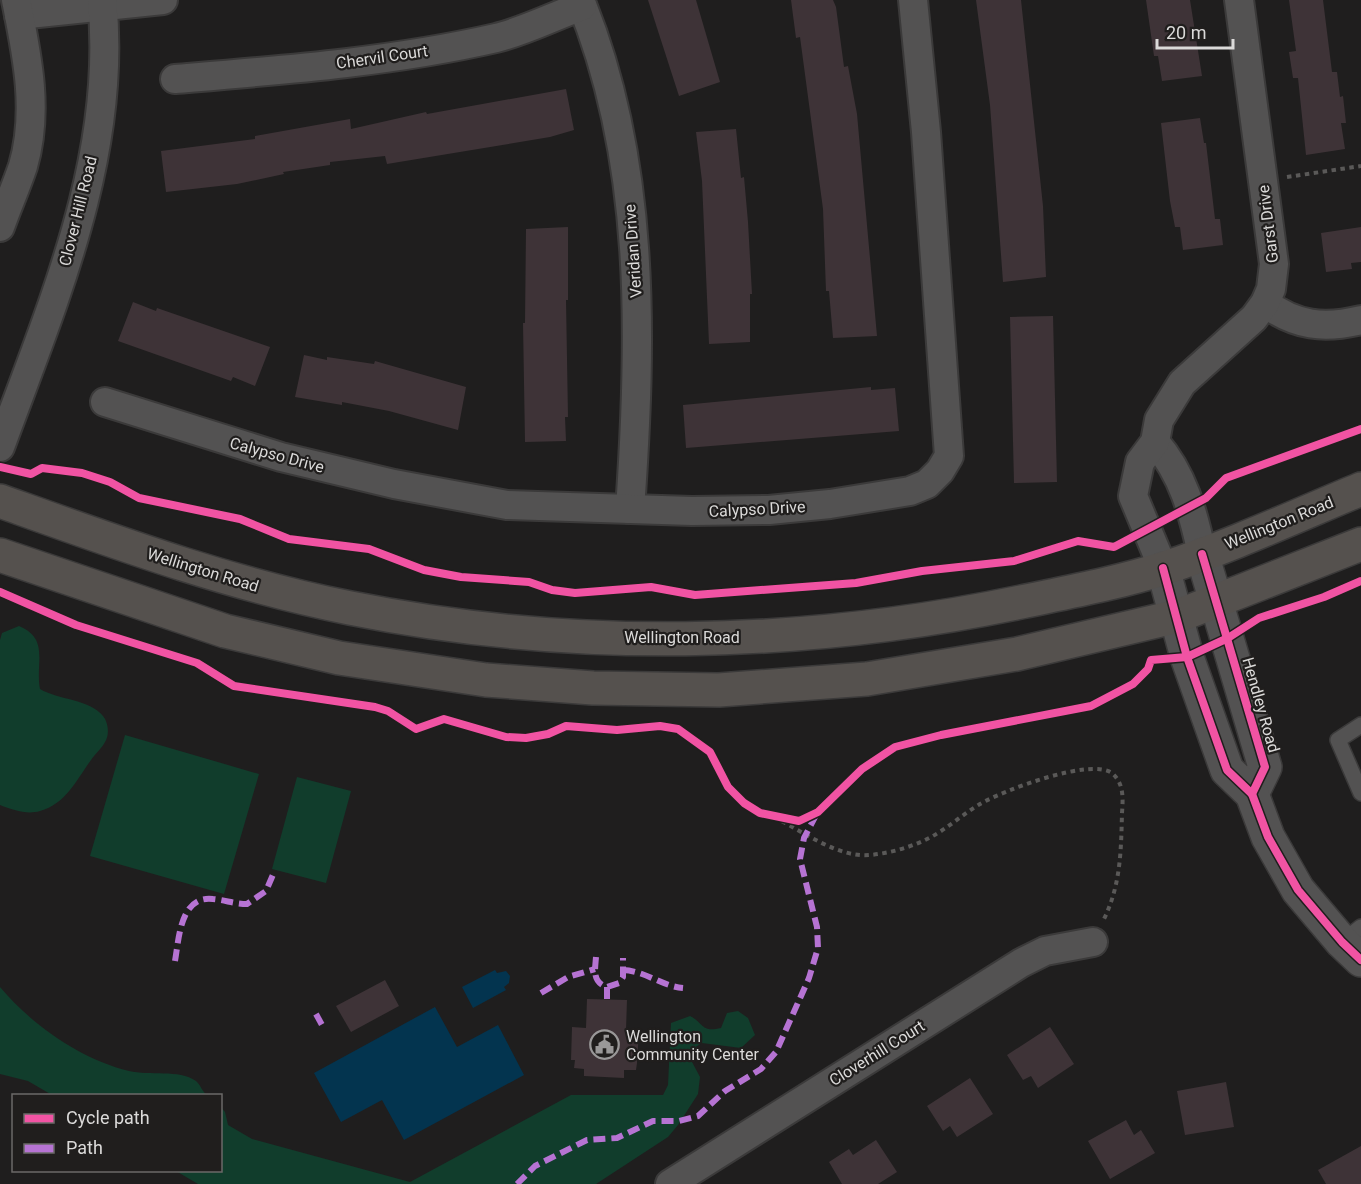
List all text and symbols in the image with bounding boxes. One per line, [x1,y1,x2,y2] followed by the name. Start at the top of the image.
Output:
[1157,12,1234,50] scale bar
[1166,22,1206,43] text: 20 m
[335,41,429,73] street label: Chervil Court
[55,154,101,268] street label: Clover Hill Road
[1254,184,1282,264] street label: Garst Drive
[620,203,646,299] street label: Veridan Drive
[228,433,326,477] street label: Calypso Drive
[1222,493,1336,553] street label: Wellington Road
[708,497,806,521] street label: Calypso Drive
[145,544,261,596] street label: Wellington Road
[624,628,740,647] street label: Wellington Road
[1238,655,1284,755] street label: Hendley Road
[826,1016,928,1090] street label: Cloverhill Court
[626,1027,759,1064] place label: Wellington Community Center
[589,1029,621,1061] public building icon: Wellington Community Center
[12,1094,222,1172] legend
[66,1107,150,1128] text: Cycle path
[66,1137,103,1158] text: Path

